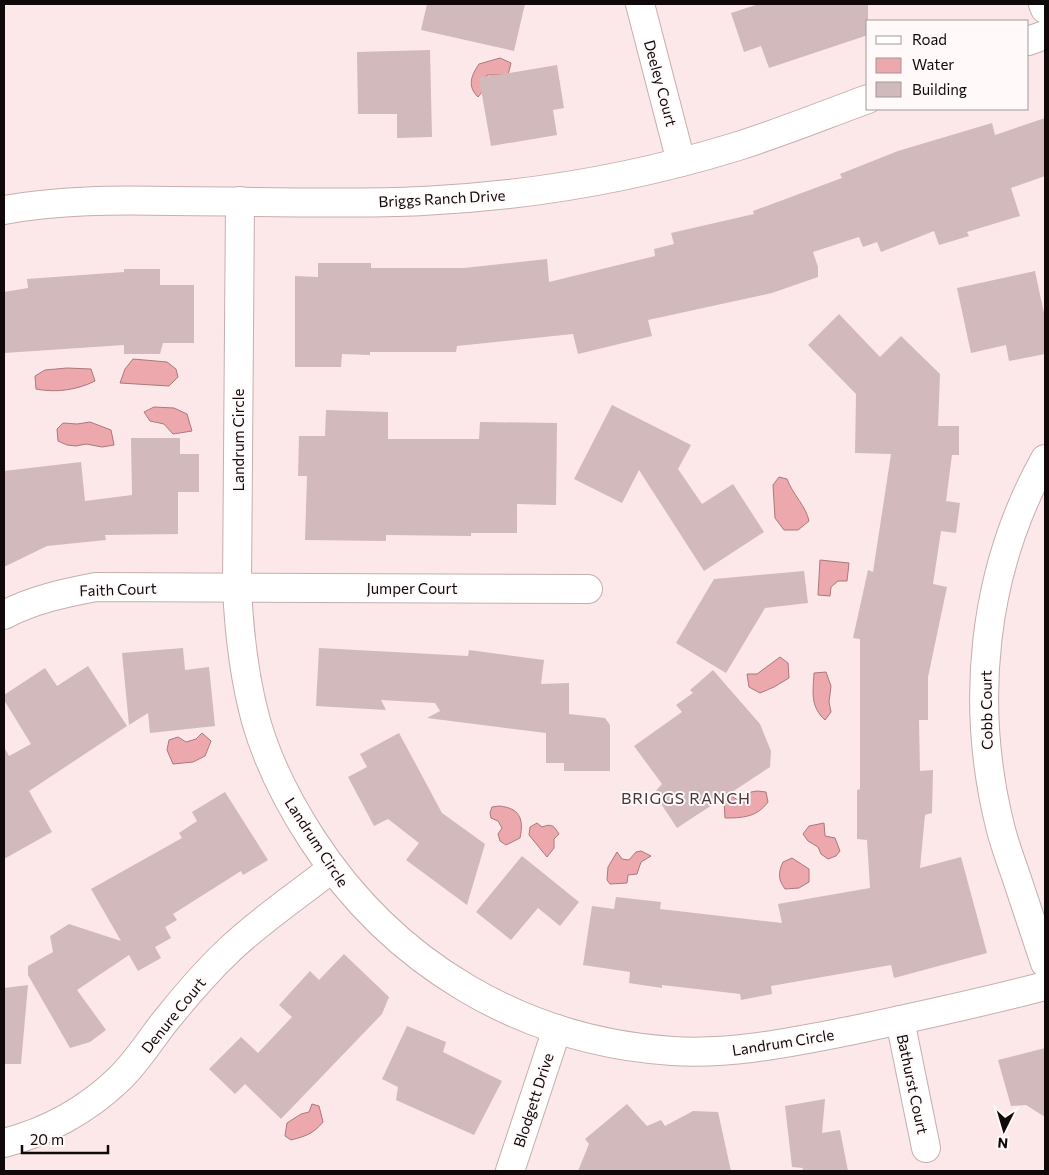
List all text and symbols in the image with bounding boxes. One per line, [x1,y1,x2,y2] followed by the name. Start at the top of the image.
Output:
[866,20,1029,110] legend
[912,30,947,48] text: Road
[641,38,681,128] street label: Deeley Court
[912,55,954,73] text: Water
[912,80,967,98] text: Building
[378,186,506,210] street label: Briggs Ranch Drive
[229,388,247,492] street label: Landrum Circle
[79,579,157,599] street label: Faith Court
[366,579,458,597] street label: Jumper Court
[976,670,996,750] street label: Cobb Court
[621,788,751,807] district label: BRIGGS RANCH
[281,794,353,890] street label: Landrum Circle
[137,974,209,1056] street label: Denure Court
[731,1025,835,1059] street label: Landrum Circle
[894,1032,932,1136] street label: Bathurst Court
[509,1050,557,1150] street label: Blodgett Drive
[979,1105,1029,1155] north arrow
[22,1122,109,1154] scale bar
[30,1130,64,1148] text: 20 m
[997,1135,1009,1152] text: N

